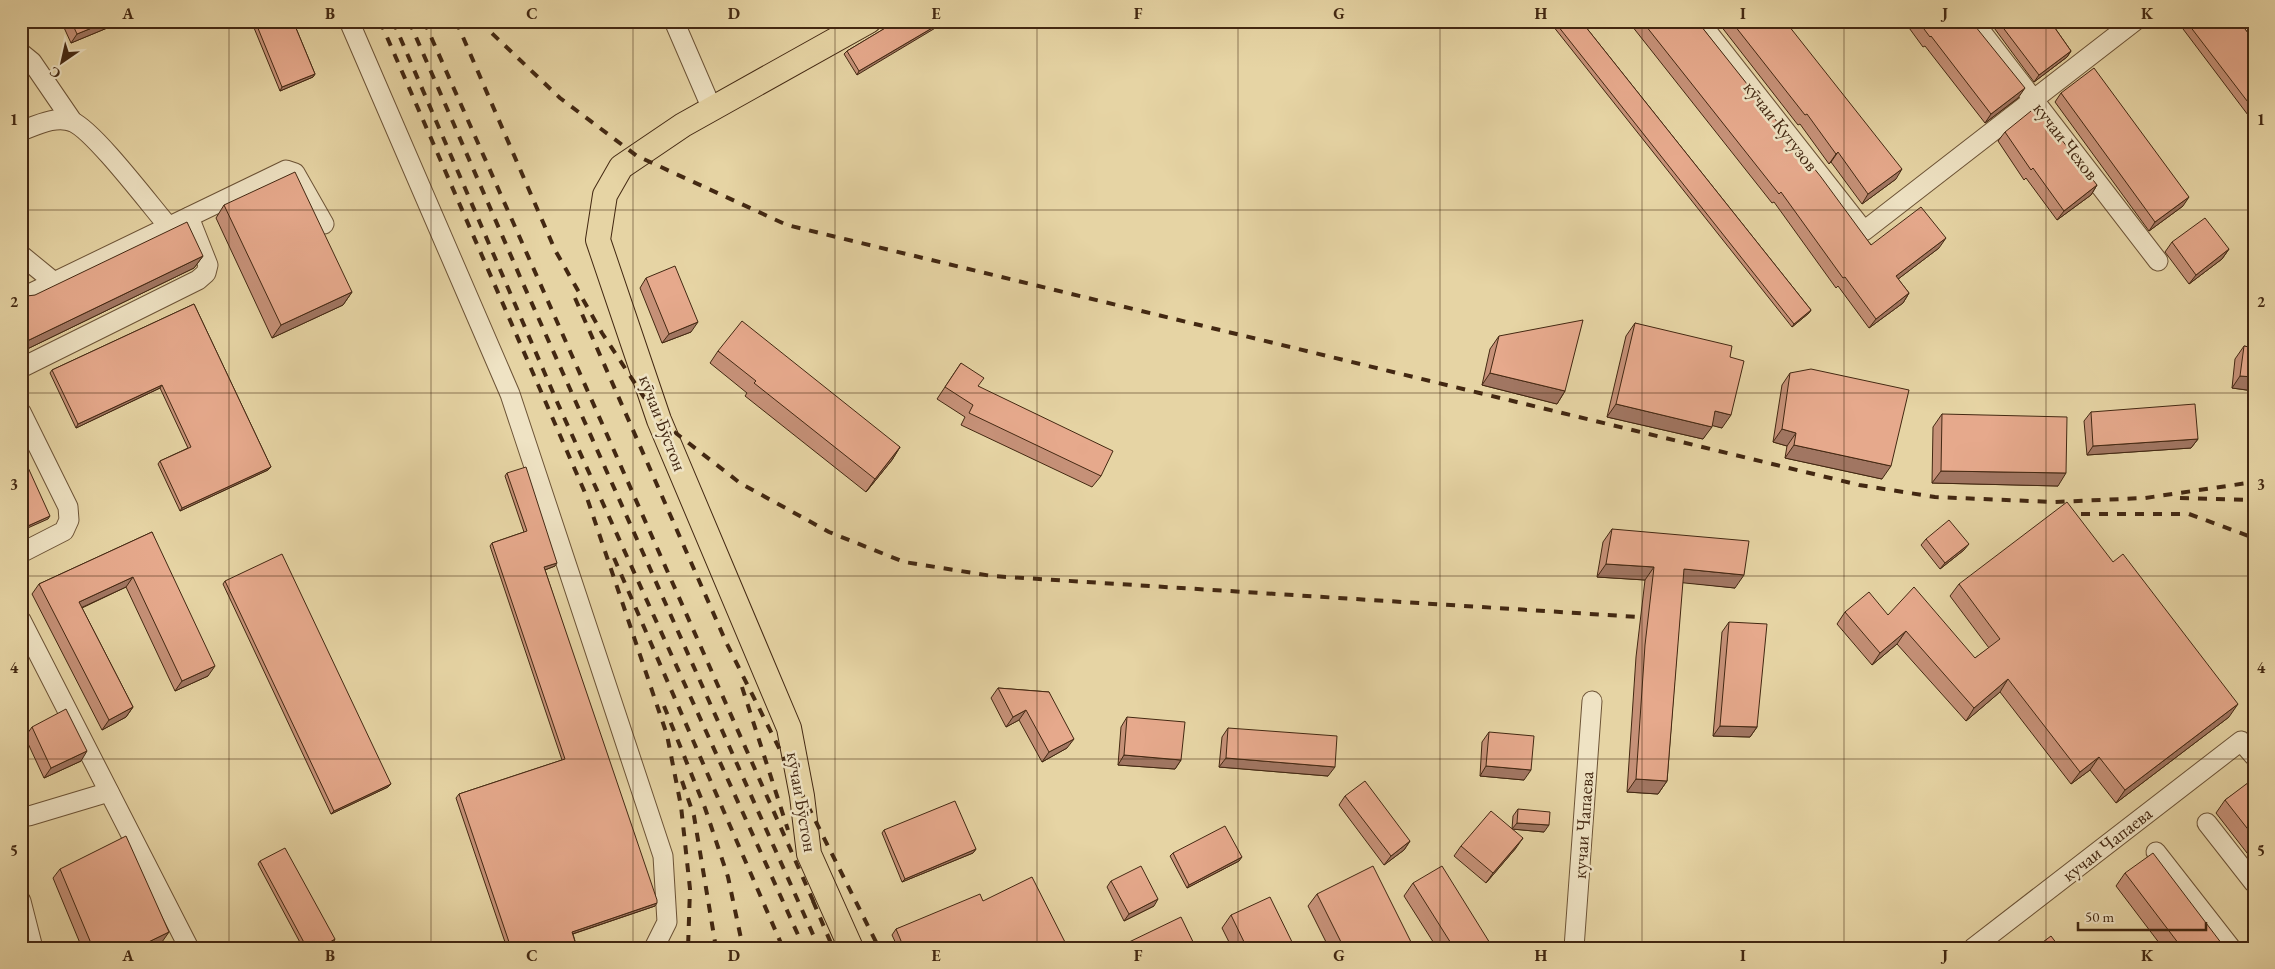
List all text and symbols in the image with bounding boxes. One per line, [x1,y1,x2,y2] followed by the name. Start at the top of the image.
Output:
[121,3,134,24] text: A
[325,3,335,24] text: B
[526,3,538,24] text: C
[728,3,740,24] text: D
[931,3,941,24] text: E
[1134,3,1143,24] text: F
[1333,3,1345,24] text: G
[1535,3,1548,24] text: H
[1740,3,1746,24] text: I
[1940,3,1948,24] text: J
[2141,3,2154,24] text: K
[38,38,88,88] north arrow
[46,63,64,83] text: С
[1738,76,1824,176] street label: кӯчаи Кутузов
[2028,97,2104,185] street label: кучаи Чехов
[10,109,18,130] text: 1
[2257,109,2265,130] text: 1
[10,291,19,312] text: 2
[2257,291,2266,312] text: 2
[633,371,693,475] street label: кӯчаи Бӯстон
[10,474,18,495] text: 3
[2257,474,2265,495] text: 3
[10,657,19,678] text: 4
[2257,657,2266,678] text: 4
[781,750,823,854] street label: кӯчаи Бӯстон
[1567,770,1599,880] street label: кучаи Чапаева
[2057,801,2158,887] street label: кучаи Чапаева
[10,840,18,861] text: 5
[2257,840,2265,861] text: 5
[2078,899,2205,931] scale bar
[2085,907,2114,926] text: 50 m
[121,945,134,966] text: A
[325,945,335,966] text: B
[526,945,538,966] text: C
[728,945,740,966] text: D
[931,945,941,966] text: E
[1134,945,1143,966] text: F
[1333,945,1345,966] text: G
[1535,945,1548,966] text: H
[1740,945,1746,966] text: I
[1940,945,1948,966] text: J
[2141,945,2154,966] text: K

